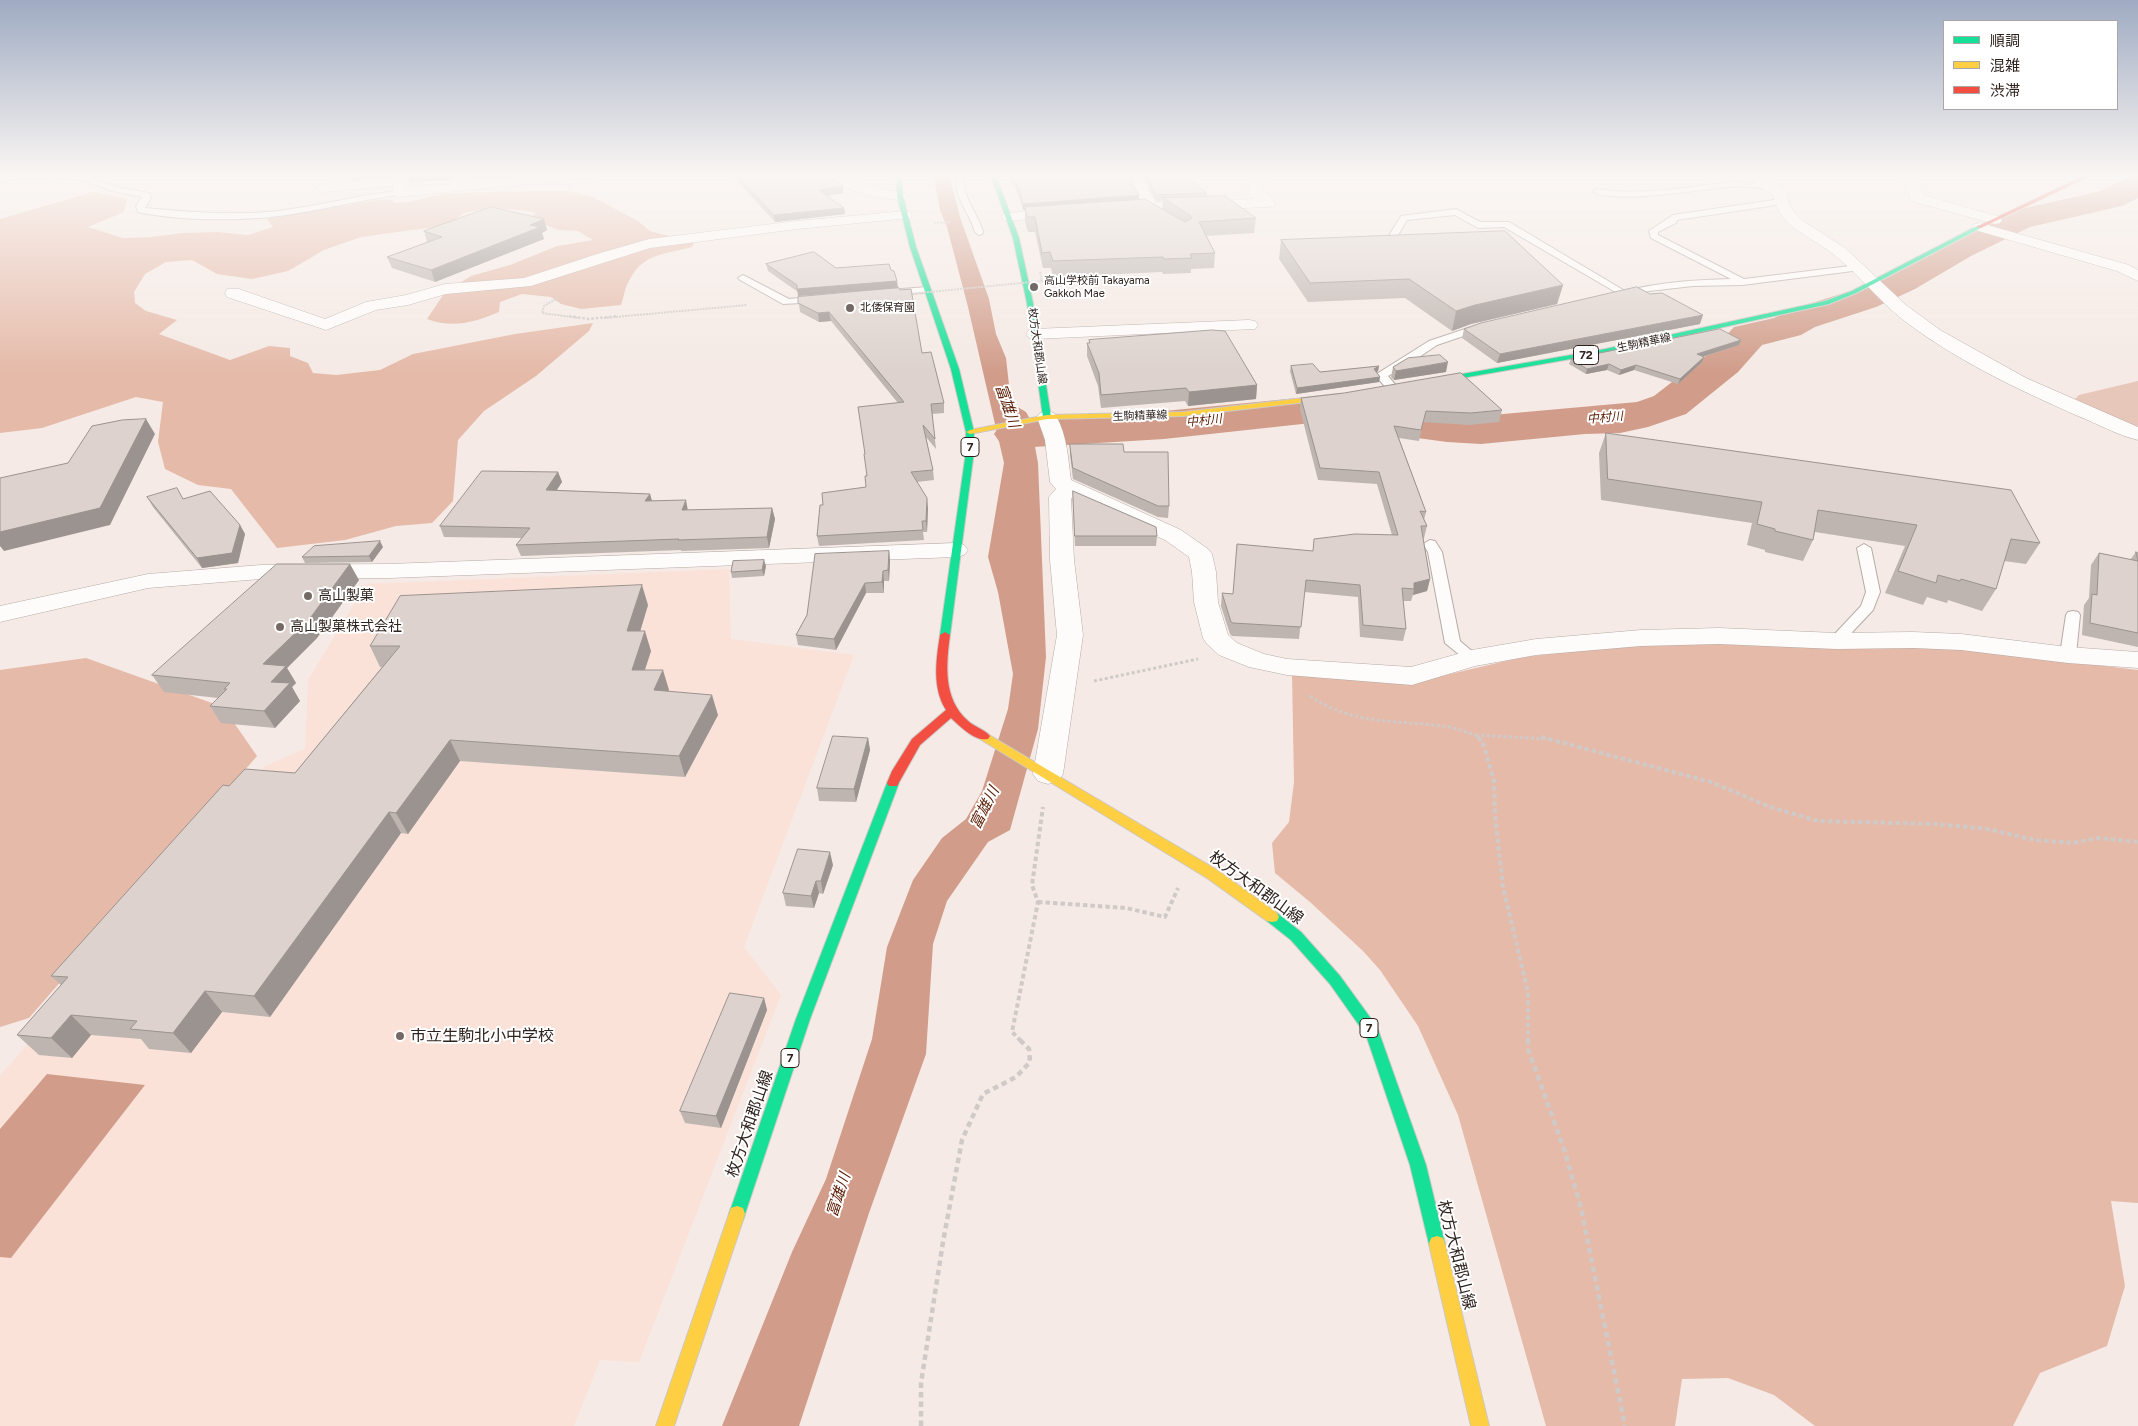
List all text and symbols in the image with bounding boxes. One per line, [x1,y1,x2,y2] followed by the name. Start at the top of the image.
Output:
[1943,20,2118,110] legend
[1990,32,2020,50] text: 順調
[1990,57,2020,75] text: 混雑
[1990,82,2020,100] text: 渋滞
[1044,274,1150,300] place label: 高山学校前 Takayama Gakkoh Mae
[1028,281,1040,293] marker: 高山学校前 Takayama Gakkoh Mae
[860,301,915,315] place label: 北倭保育園
[844,302,856,314] marker: 北倭保育園
[1025,307,1049,385] street label: 枚方大和郡山線
[1616,331,1672,355] street label: 生駒精華線
[1574,346,1598,364] road number: 72
[991,382,1023,430] water label: 富雄川
[1112,408,1168,424] street label: 生駒精華線
[1586,409,1624,427] water label: 中村川
[1185,412,1223,430] water label: 中村川
[961,438,979,457] road number: 7
[318,588,374,604] place label: 高山製菓
[302,590,314,602] marker: 高山製菓
[290,619,402,635] place label: 高山製菓株式会社
[274,621,286,633] marker: 高山製菓株式会社
[967,784,1003,832] water label: 富雄川
[1205,847,1307,929] street label: 枚方大和郡山線
[1360,1018,1378,1038] road number: 7
[410,1026,554,1046] place label: 市立生駒北小中学校
[394,1030,406,1042] marker: 市立生駒北小中学校
[781,1048,799,1068] road number: 7
[723,1068,777,1180] street label: 枚方大和郡山線
[823,1171,855,1219] water label: 富雄川
[1433,1198,1479,1312] street label: 枚方大和郡山線

